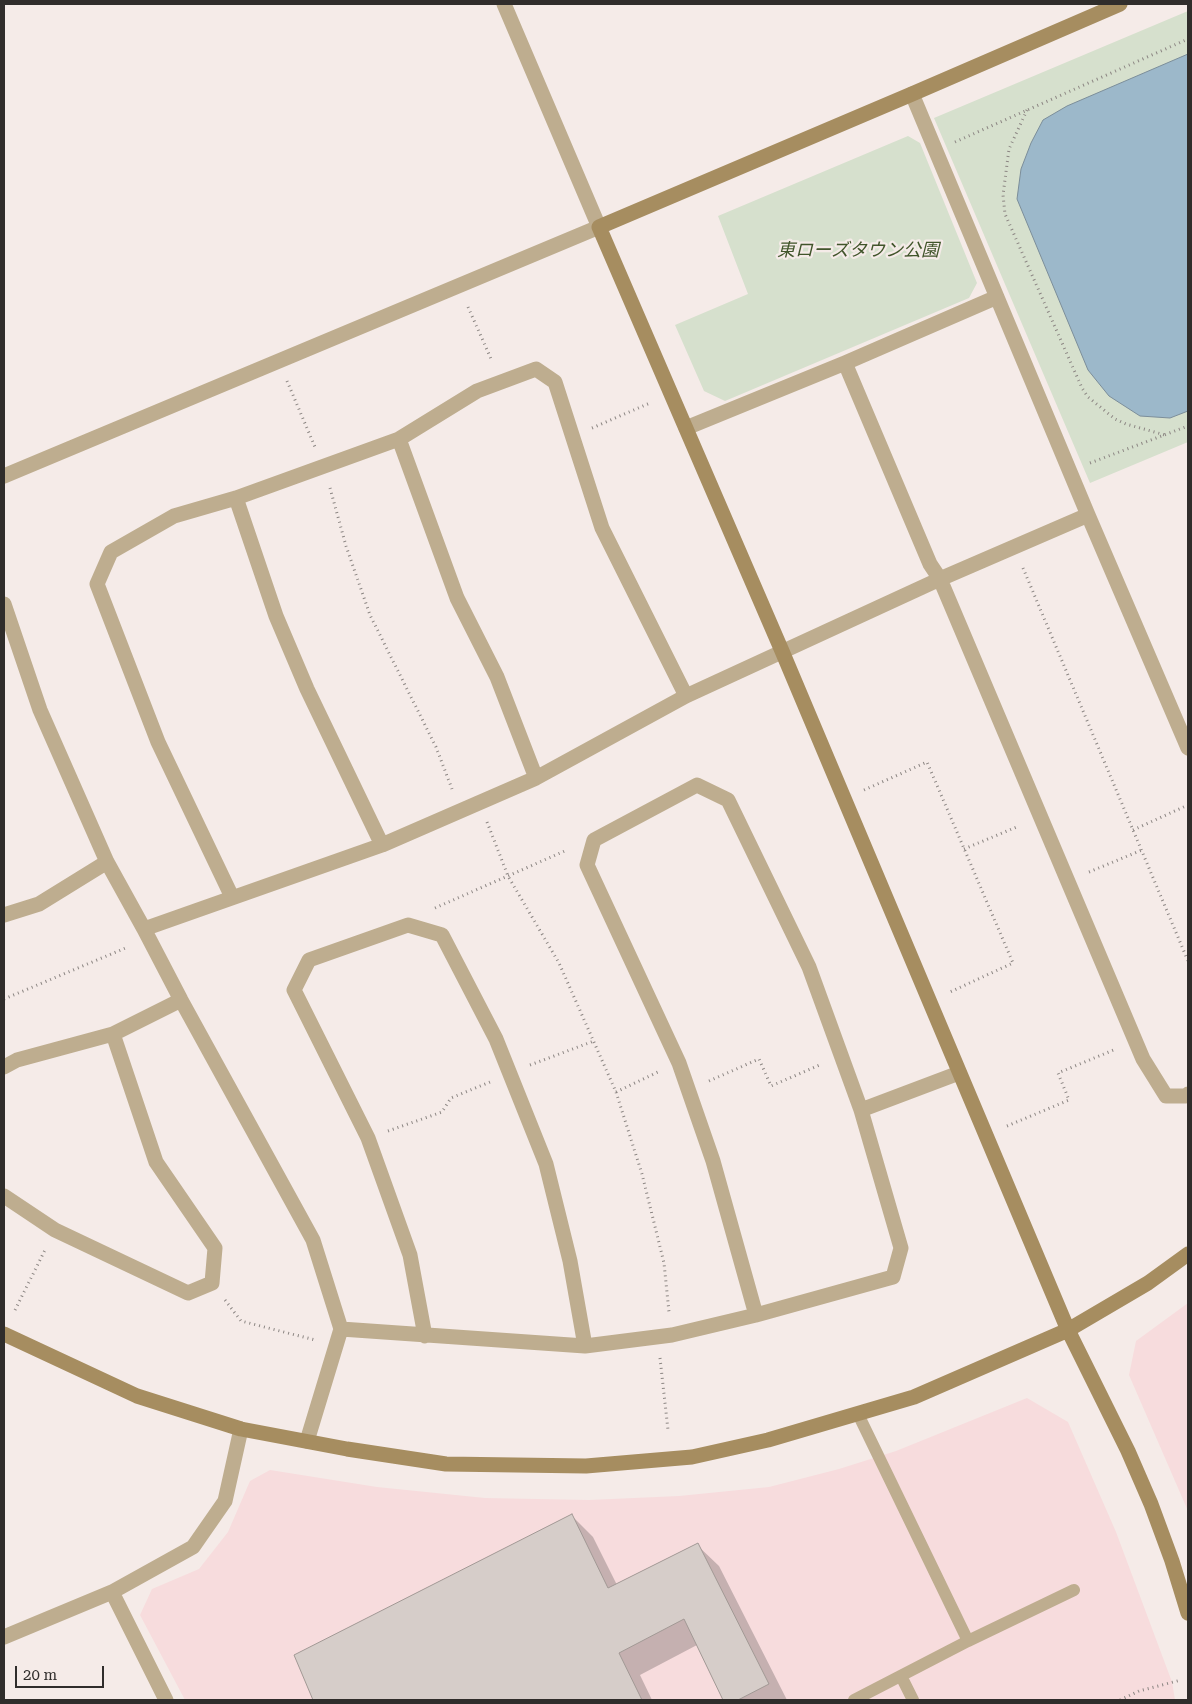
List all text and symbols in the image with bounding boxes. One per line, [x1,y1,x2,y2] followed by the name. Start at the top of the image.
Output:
[777,240,939,262] park label: 東ローズタウン公園
[18,1656,106,1688] scale bar
[23,1666,57,1684] text: 20 m

